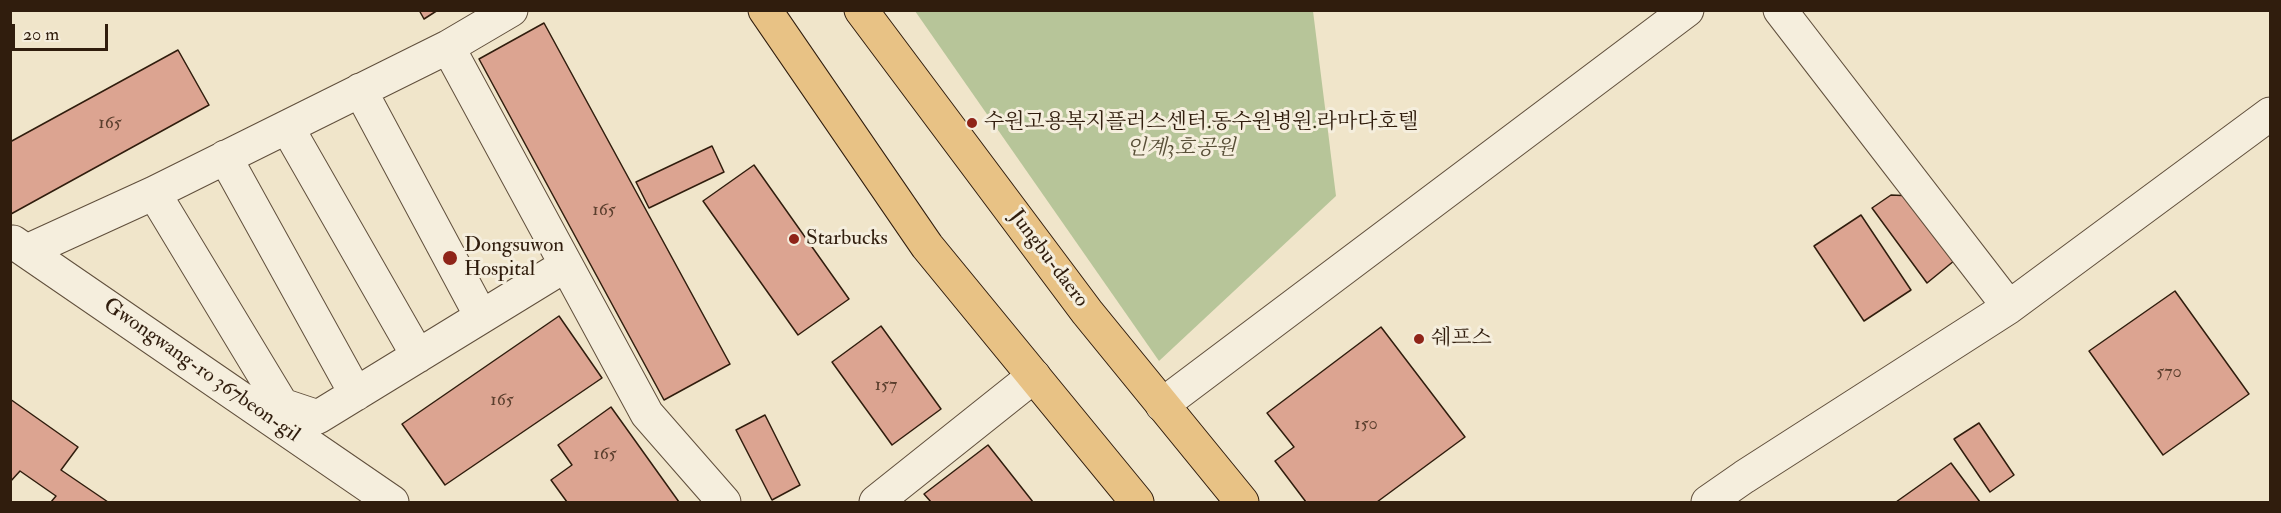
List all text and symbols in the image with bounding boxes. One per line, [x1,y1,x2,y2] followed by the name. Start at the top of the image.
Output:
[15,12,111,50] scale bar
[23,23,59,46] text: 20 m
[984,110,1418,136] place label: 수원고용복지플러스센터.동수원병원.라마다호텔
[98,113,122,135] house number: 165
[965,116,979,130] marker: 수원고용복지플러스센터.동수원병원.라마다호텔
[1126,136,1236,162] park label: 인계3호공원
[592,200,616,222] house number: 165
[1003,205,1093,313] street label: Jungbu-daero
[806,226,888,252] place label: Starbucks
[787,232,801,246] marker: Starbucks
[464,233,564,283] place label: Dongsuwon Hospital
[441,249,459,267] marker: Dongsuwon Hospital
[98,294,304,448] street label: Gwongwang-ro 367beon-gil
[1431,326,1492,352] place label: 쉐프스
[1412,332,1426,346] marker: 쉐프스
[2156,362,2182,384] house number: 570
[875,375,897,397] house number: 157
[490,390,514,412] house number: 165
[1354,414,1378,436] house number: 150
[593,444,617,466] house number: 165

